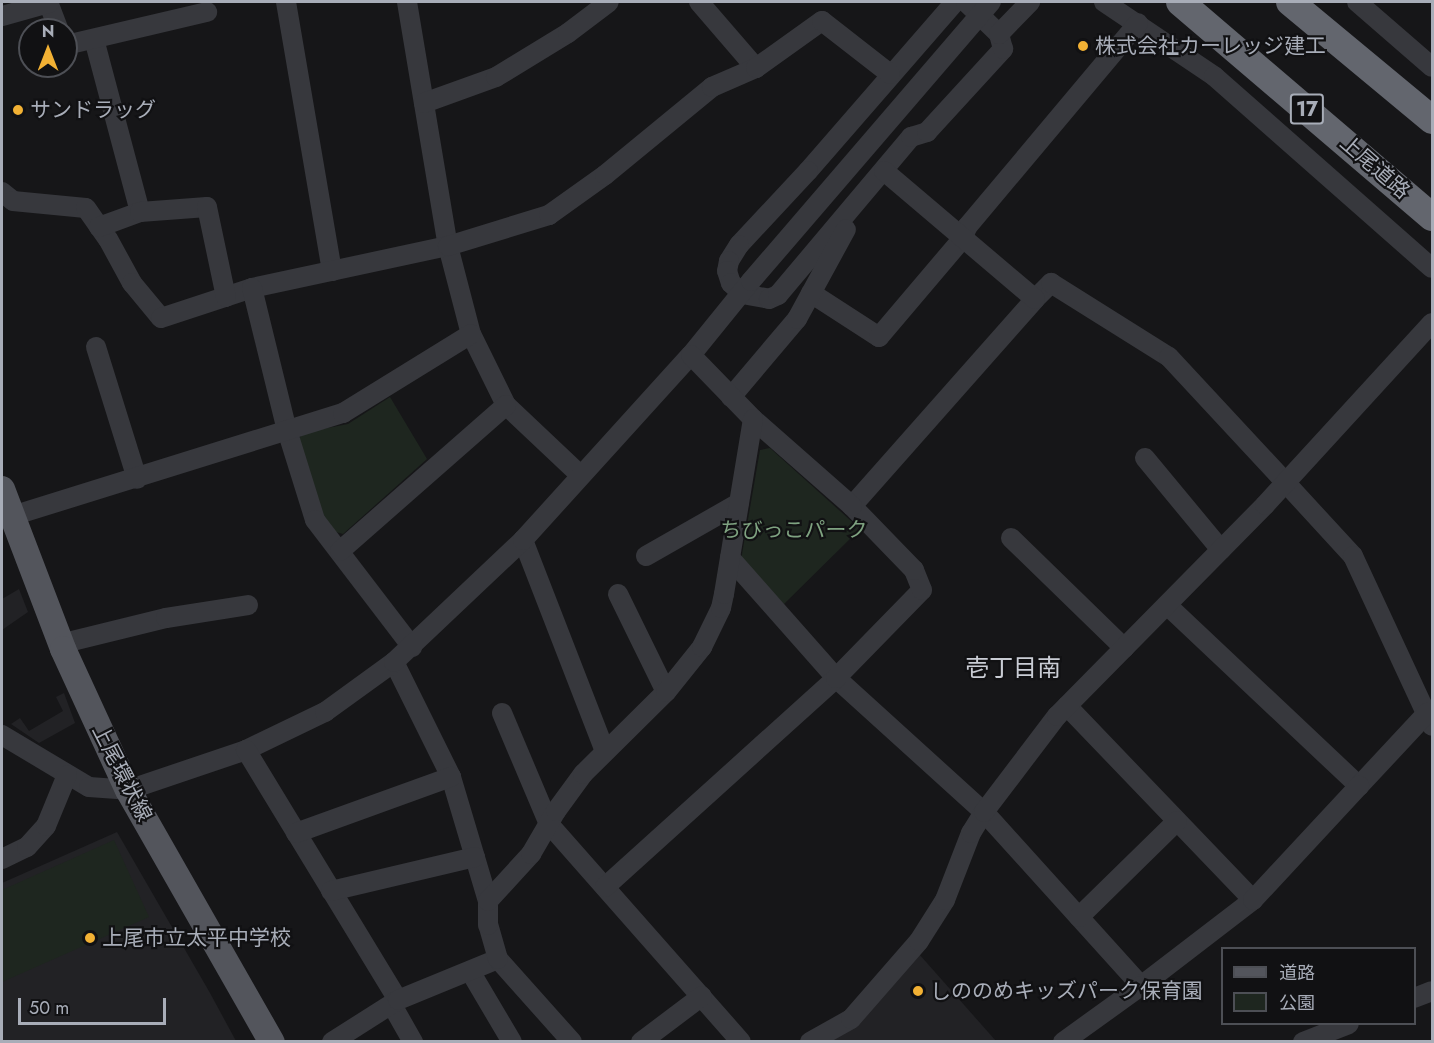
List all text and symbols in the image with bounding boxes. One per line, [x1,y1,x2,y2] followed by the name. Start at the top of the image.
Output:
[18,18,78,78] north arrow
[42,20,54,43] text: N
[1095,33,1326,59] place label: 株式会社カーレッジ建工
[1076,39,1090,53] marker: 株式会社カーレッジ建工
[1289,92,1325,126] road number: 17
[30,97,156,123] place label: サンドラッグ
[11,103,25,117] marker: サンドラッグ
[1335,130,1415,204] street label: 上尾道路
[721,517,867,543] park label: ちびっこパーク
[965,654,1061,682] district label: 壱丁目南
[87,721,157,825] street label: 上尾環状線
[102,925,291,951] place label: 上尾市立太平中学校
[83,931,97,945] marker: 上尾市立太平中学校
[1221,947,1416,1025] legend
[1279,960,1315,986] text: 道路
[930,978,1203,1004] place label: しののめキッズパーク保育園
[911,984,925,998] marker: しののめキッズパーク保育園
[21,986,170,1024] scale bar
[1279,990,1315,1016] text: 公園
[29,995,69,1021] text: 50 m

